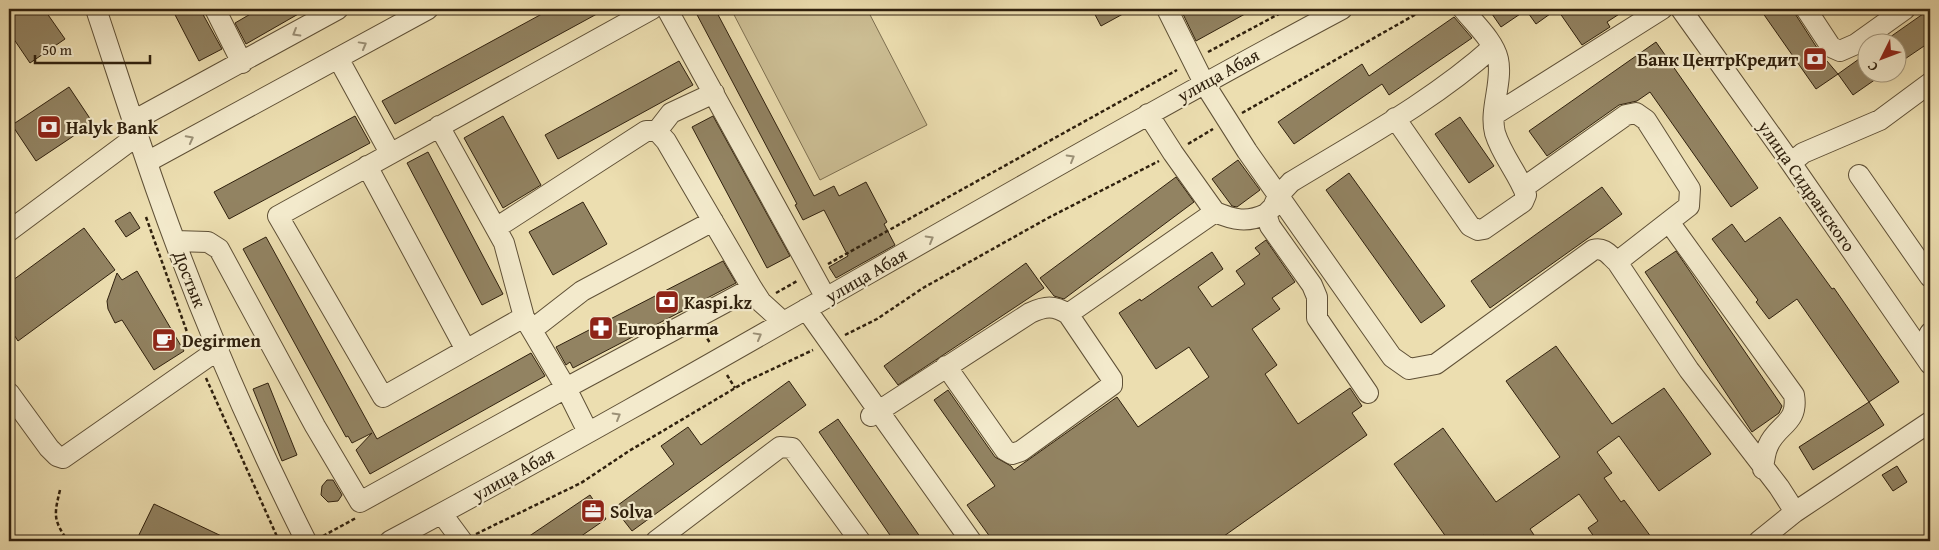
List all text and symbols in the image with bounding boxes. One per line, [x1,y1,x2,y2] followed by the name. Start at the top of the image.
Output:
[292,26,301,36] one-way arrow
[35,32,150,64] scale bar
[1856,32,1906,82] north arrow
[42,39,73,60] text: 50 m
[358,41,367,51] one-way arrow
[1171,41,1264,109] street label: улица Абая
[1637,46,1798,73] place label: Банк ЦентрКредит
[1802,46,1828,72] bank icon: Банк ЦентрКредит
[1862,57,1882,76] text: С
[36,114,62,140] bank icon: Halyk Bank
[66,114,159,141] place label: Halyk Bank
[1751,114,1862,257] street label: улица Сидранского
[184,135,193,145] one-way arrow
[1066,154,1075,164] one-way arrow
[925,235,934,245] one-way arrow
[819,241,912,310] street label: улица Абая
[166,245,214,312] street label: Достык
[654,289,680,315] bank icon: Kaspi.kz
[684,289,752,316] place label: Kaspi.kz
[588,315,614,341] pharmacy icon: Europharma
[618,315,719,342] place label: Europharma
[151,327,177,353] cafe icon: Degirmen
[182,327,261,354] place label: Degirmen
[753,332,762,342] one-way arrow
[611,412,620,422] one-way arrow
[466,440,559,508] street label: улица Абая
[580,498,606,524] office icon: Solva
[610,498,653,525] place label: Solva

